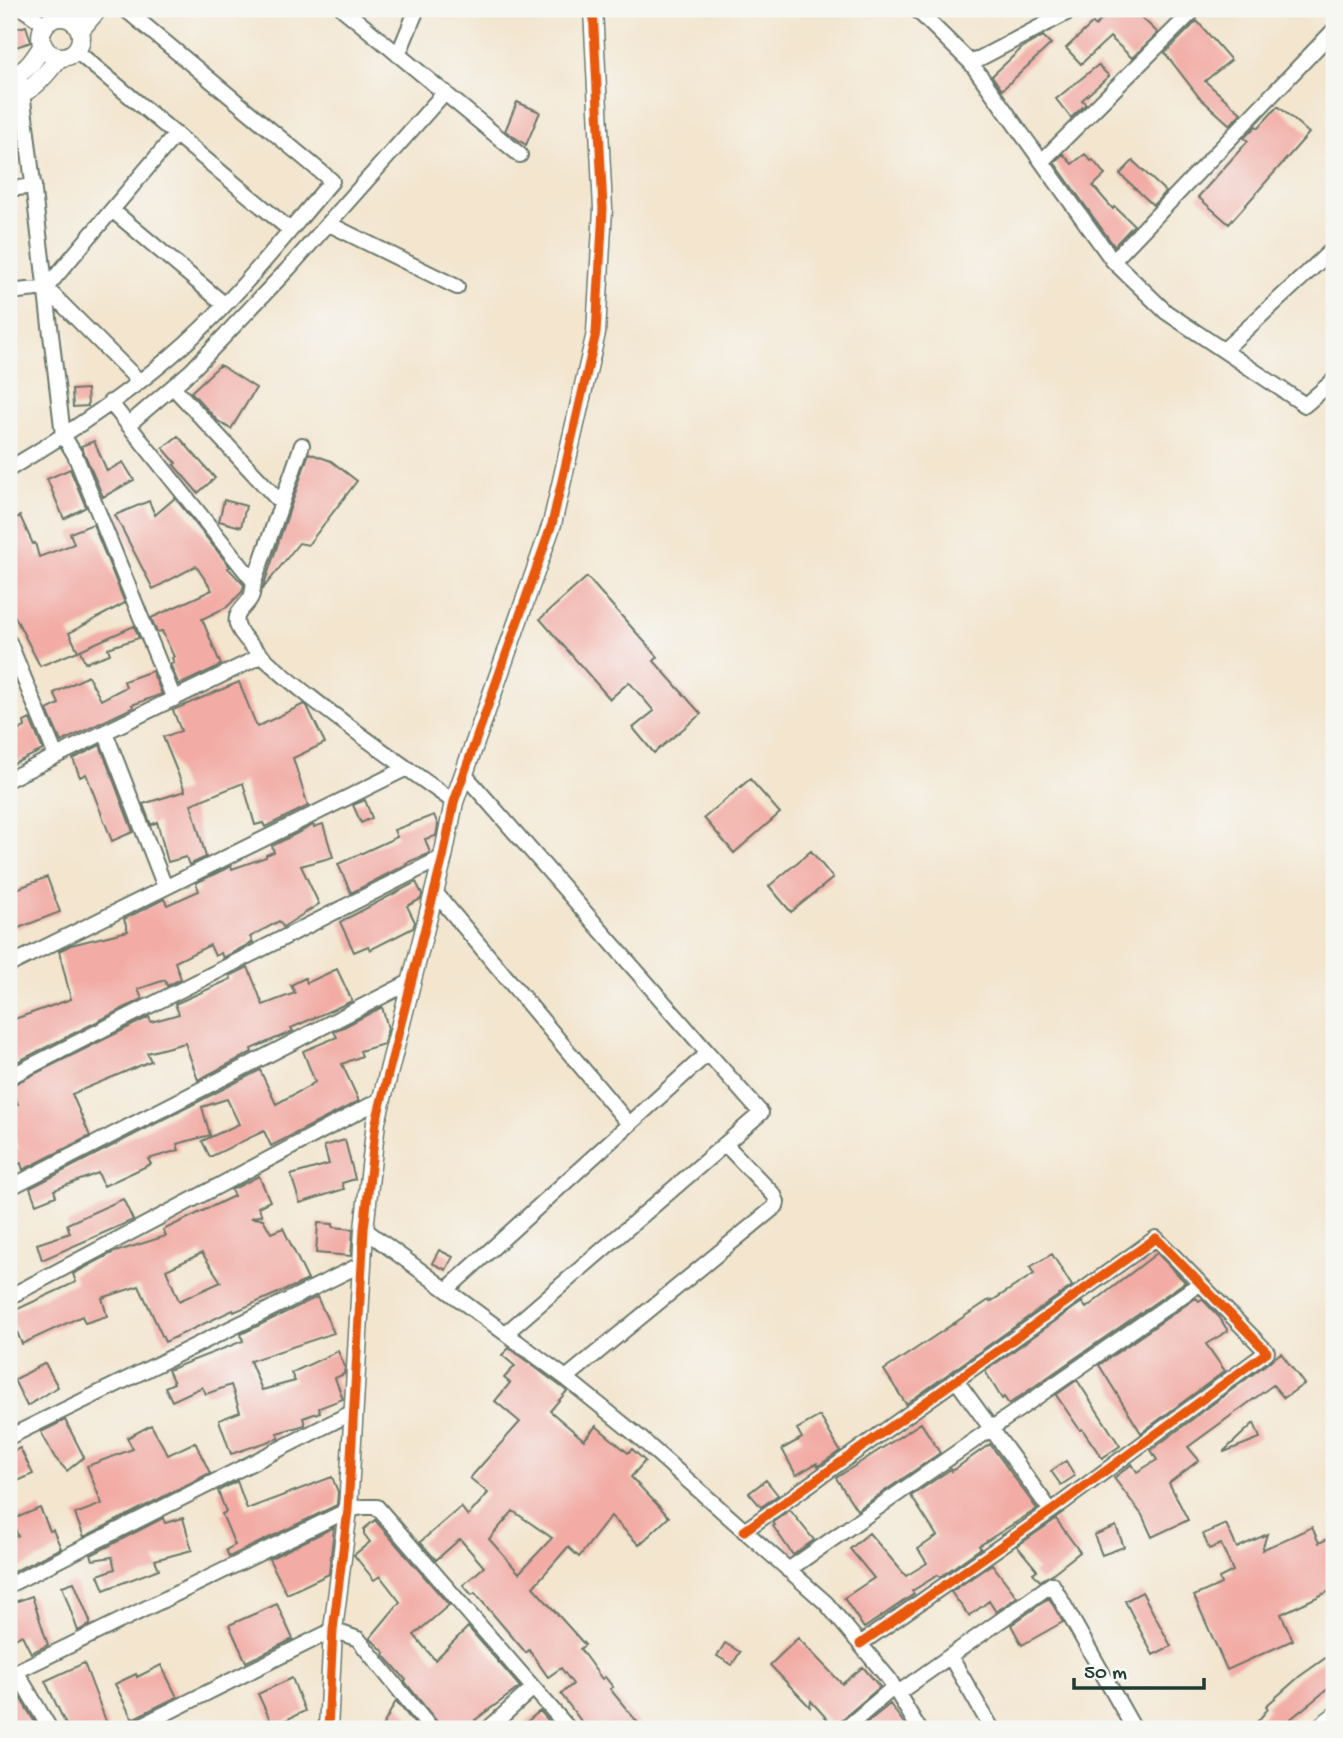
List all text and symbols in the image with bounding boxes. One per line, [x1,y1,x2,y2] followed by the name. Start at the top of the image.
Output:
[1074,1647,1203,1691] scale bar
[1084,1662,1127,1687] text: 50 m

